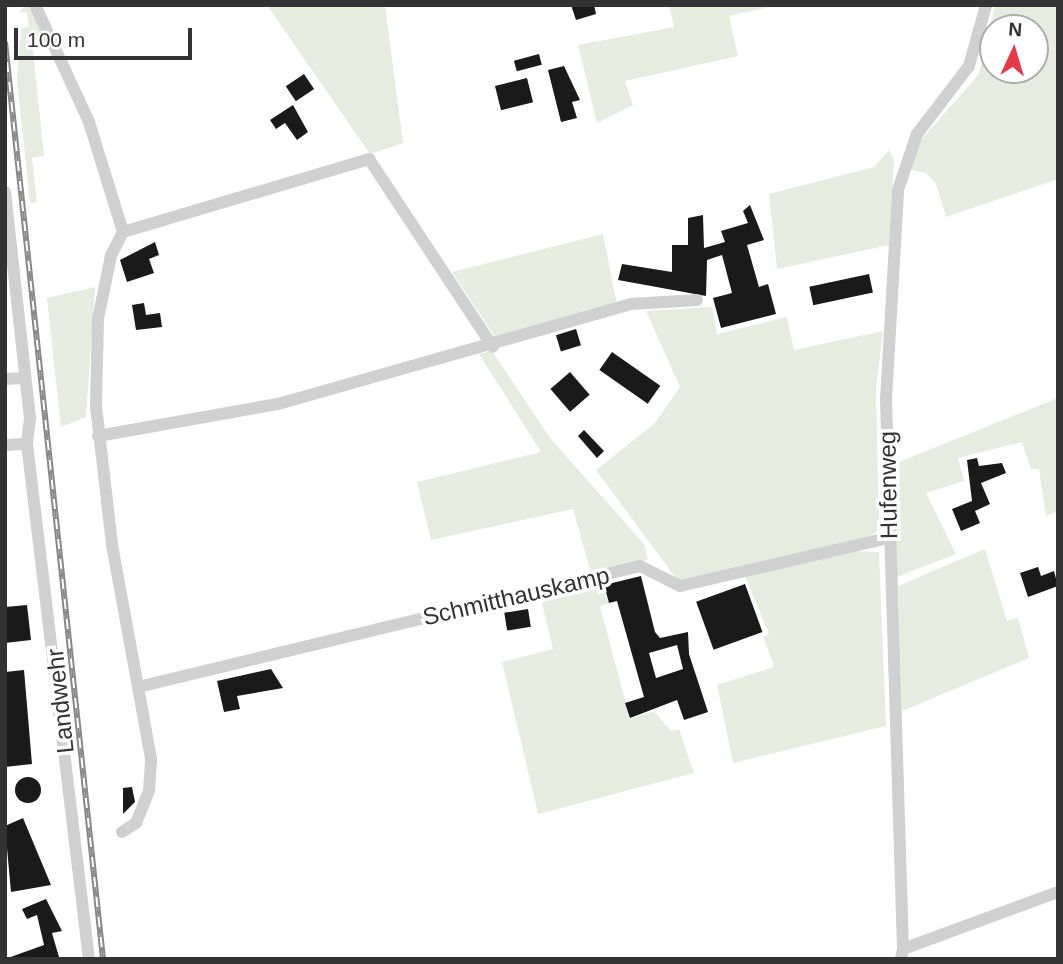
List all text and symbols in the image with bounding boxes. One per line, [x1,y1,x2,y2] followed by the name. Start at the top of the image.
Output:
[18,14,196,58] scale bar
[979,14,1049,84] north arrow
[1008,19,1023,41] text: N
[27,28,85,51] text: 100 m
[873,431,903,539] street label: Hufenweg
[420,561,612,631] street label: Schmitthauskamp
[40,647,80,755] street label: Landwehr

